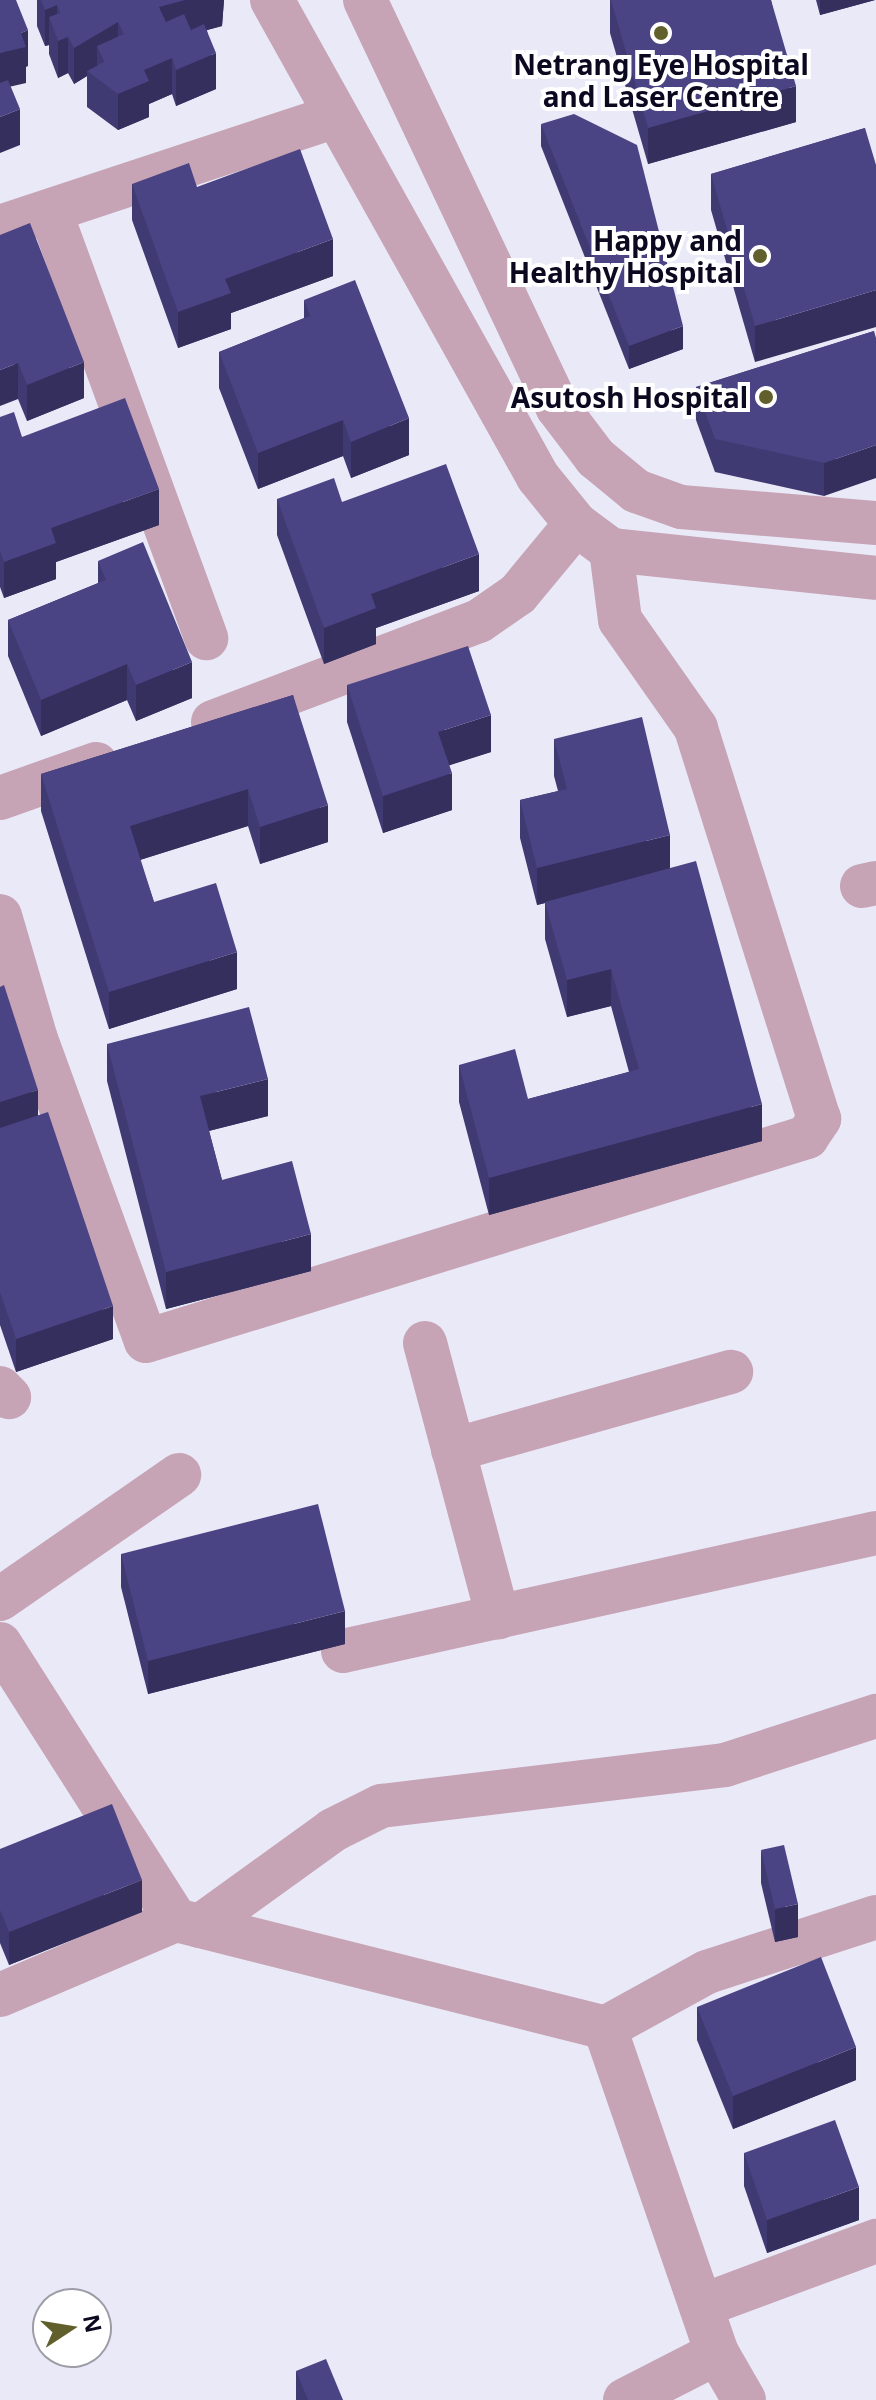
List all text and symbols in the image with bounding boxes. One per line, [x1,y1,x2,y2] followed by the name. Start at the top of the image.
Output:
[650,22,672,44] marker: Netrang Eye Hospital and Laser Centre
[513,47,809,113] place label: Netrang Eye Hospital and Laser Centre
[509,223,742,289] place label: Happy and Healthy Hospital
[749,245,771,267] marker: Happy and Healthy Hospital
[511,380,748,414] place label: Asutosh Hospital
[755,386,777,408] marker: Asutosh Hospital
[32,2288,112,2368] north arrow
[77,2312,110,2335] text: N

